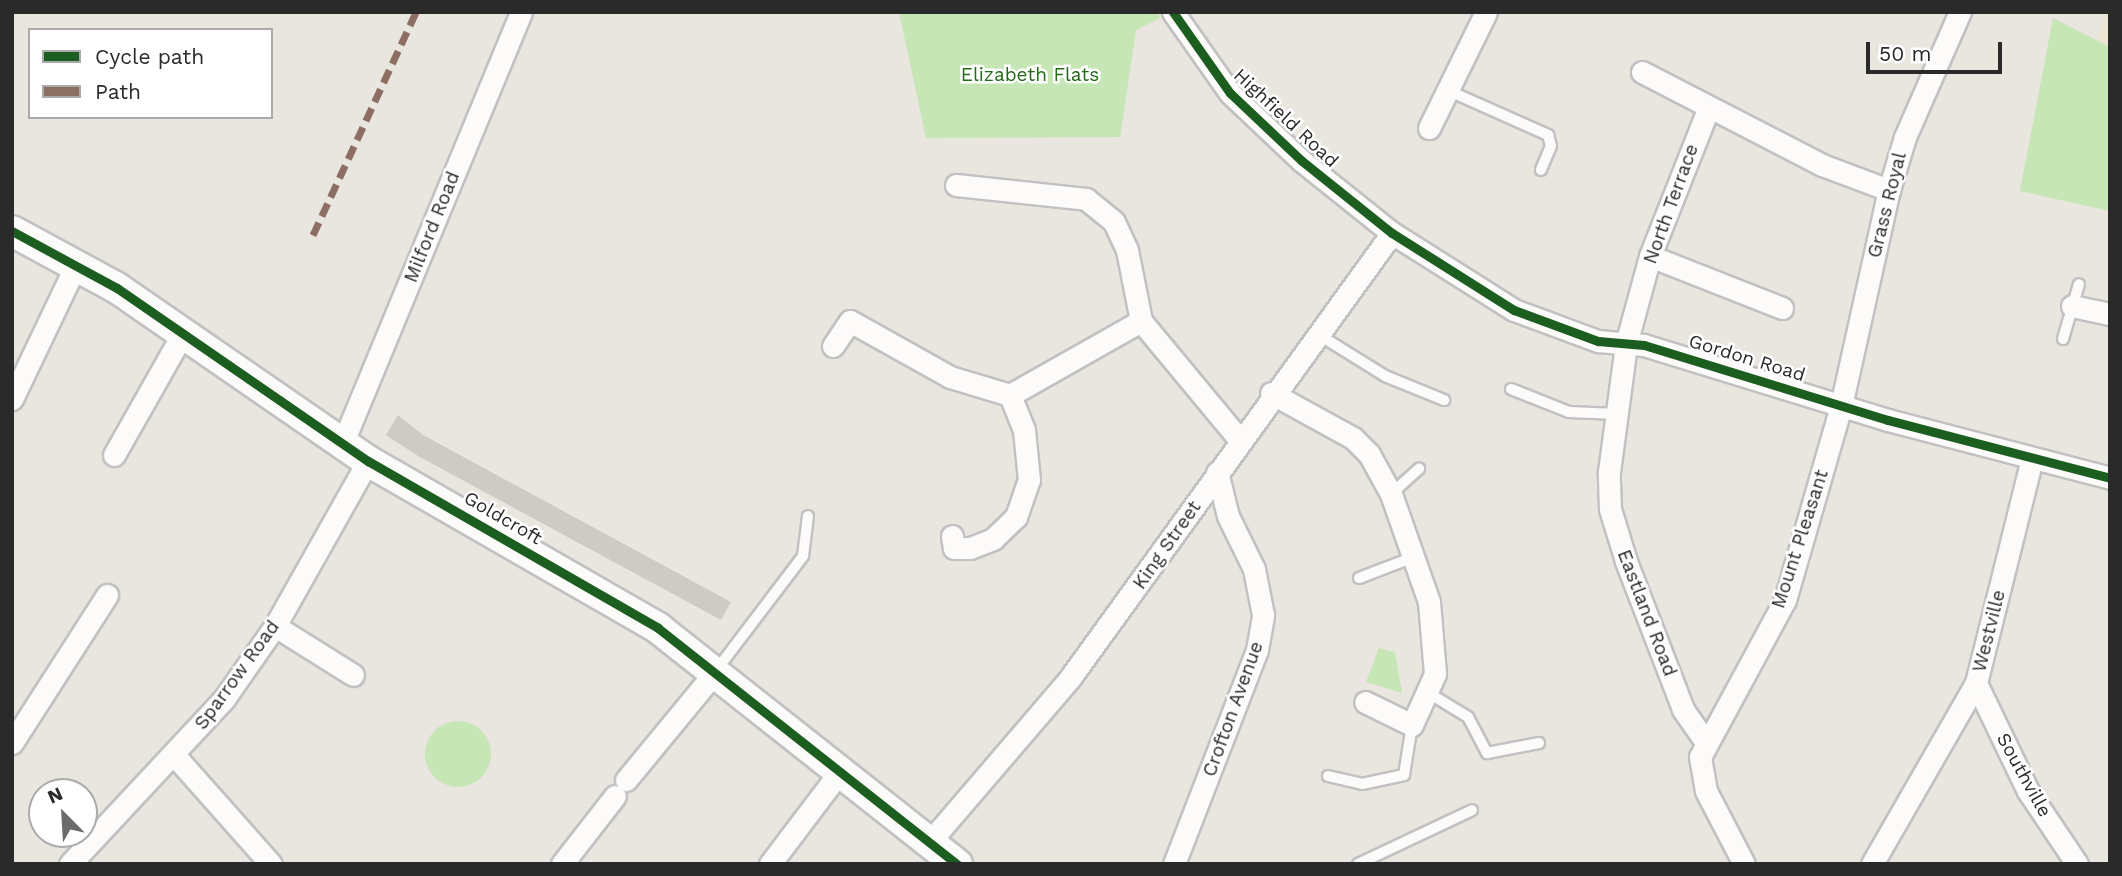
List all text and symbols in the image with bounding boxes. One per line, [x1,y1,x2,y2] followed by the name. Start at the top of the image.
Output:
[28,28,273,119] legend
[1870,28,2007,72] scale bar
[1879,41,1931,66] text: 50 m
[95,44,204,69] text: Cycle path
[961,64,1099,86] park label: Elizabeth Flats
[1229,64,1343,172] street label: Highfield Road
[95,79,141,104] text: Path
[1639,141,1703,267] street label: North Terrace
[1863,150,1911,260] street label: Grass Royal
[399,168,465,286] street label: Milford Road
[1686,329,1808,387] street label: Gordon Road
[1767,467,1833,611] street label: Mount Pleasant
[460,486,546,550] street label: Goldcroft
[1128,496,1206,594] street label: King Street
[1612,546,1682,680] street label: Eastland Road
[1968,587,2010,675] street label: Westville
[190,616,284,734] street label: Sparrow Road
[1198,638,1268,780] street label: Crofton Avenue
[1992,729,2056,821] street label: Southville
[28,778,98,848] north arrow
[44,782,66,809] text: N

